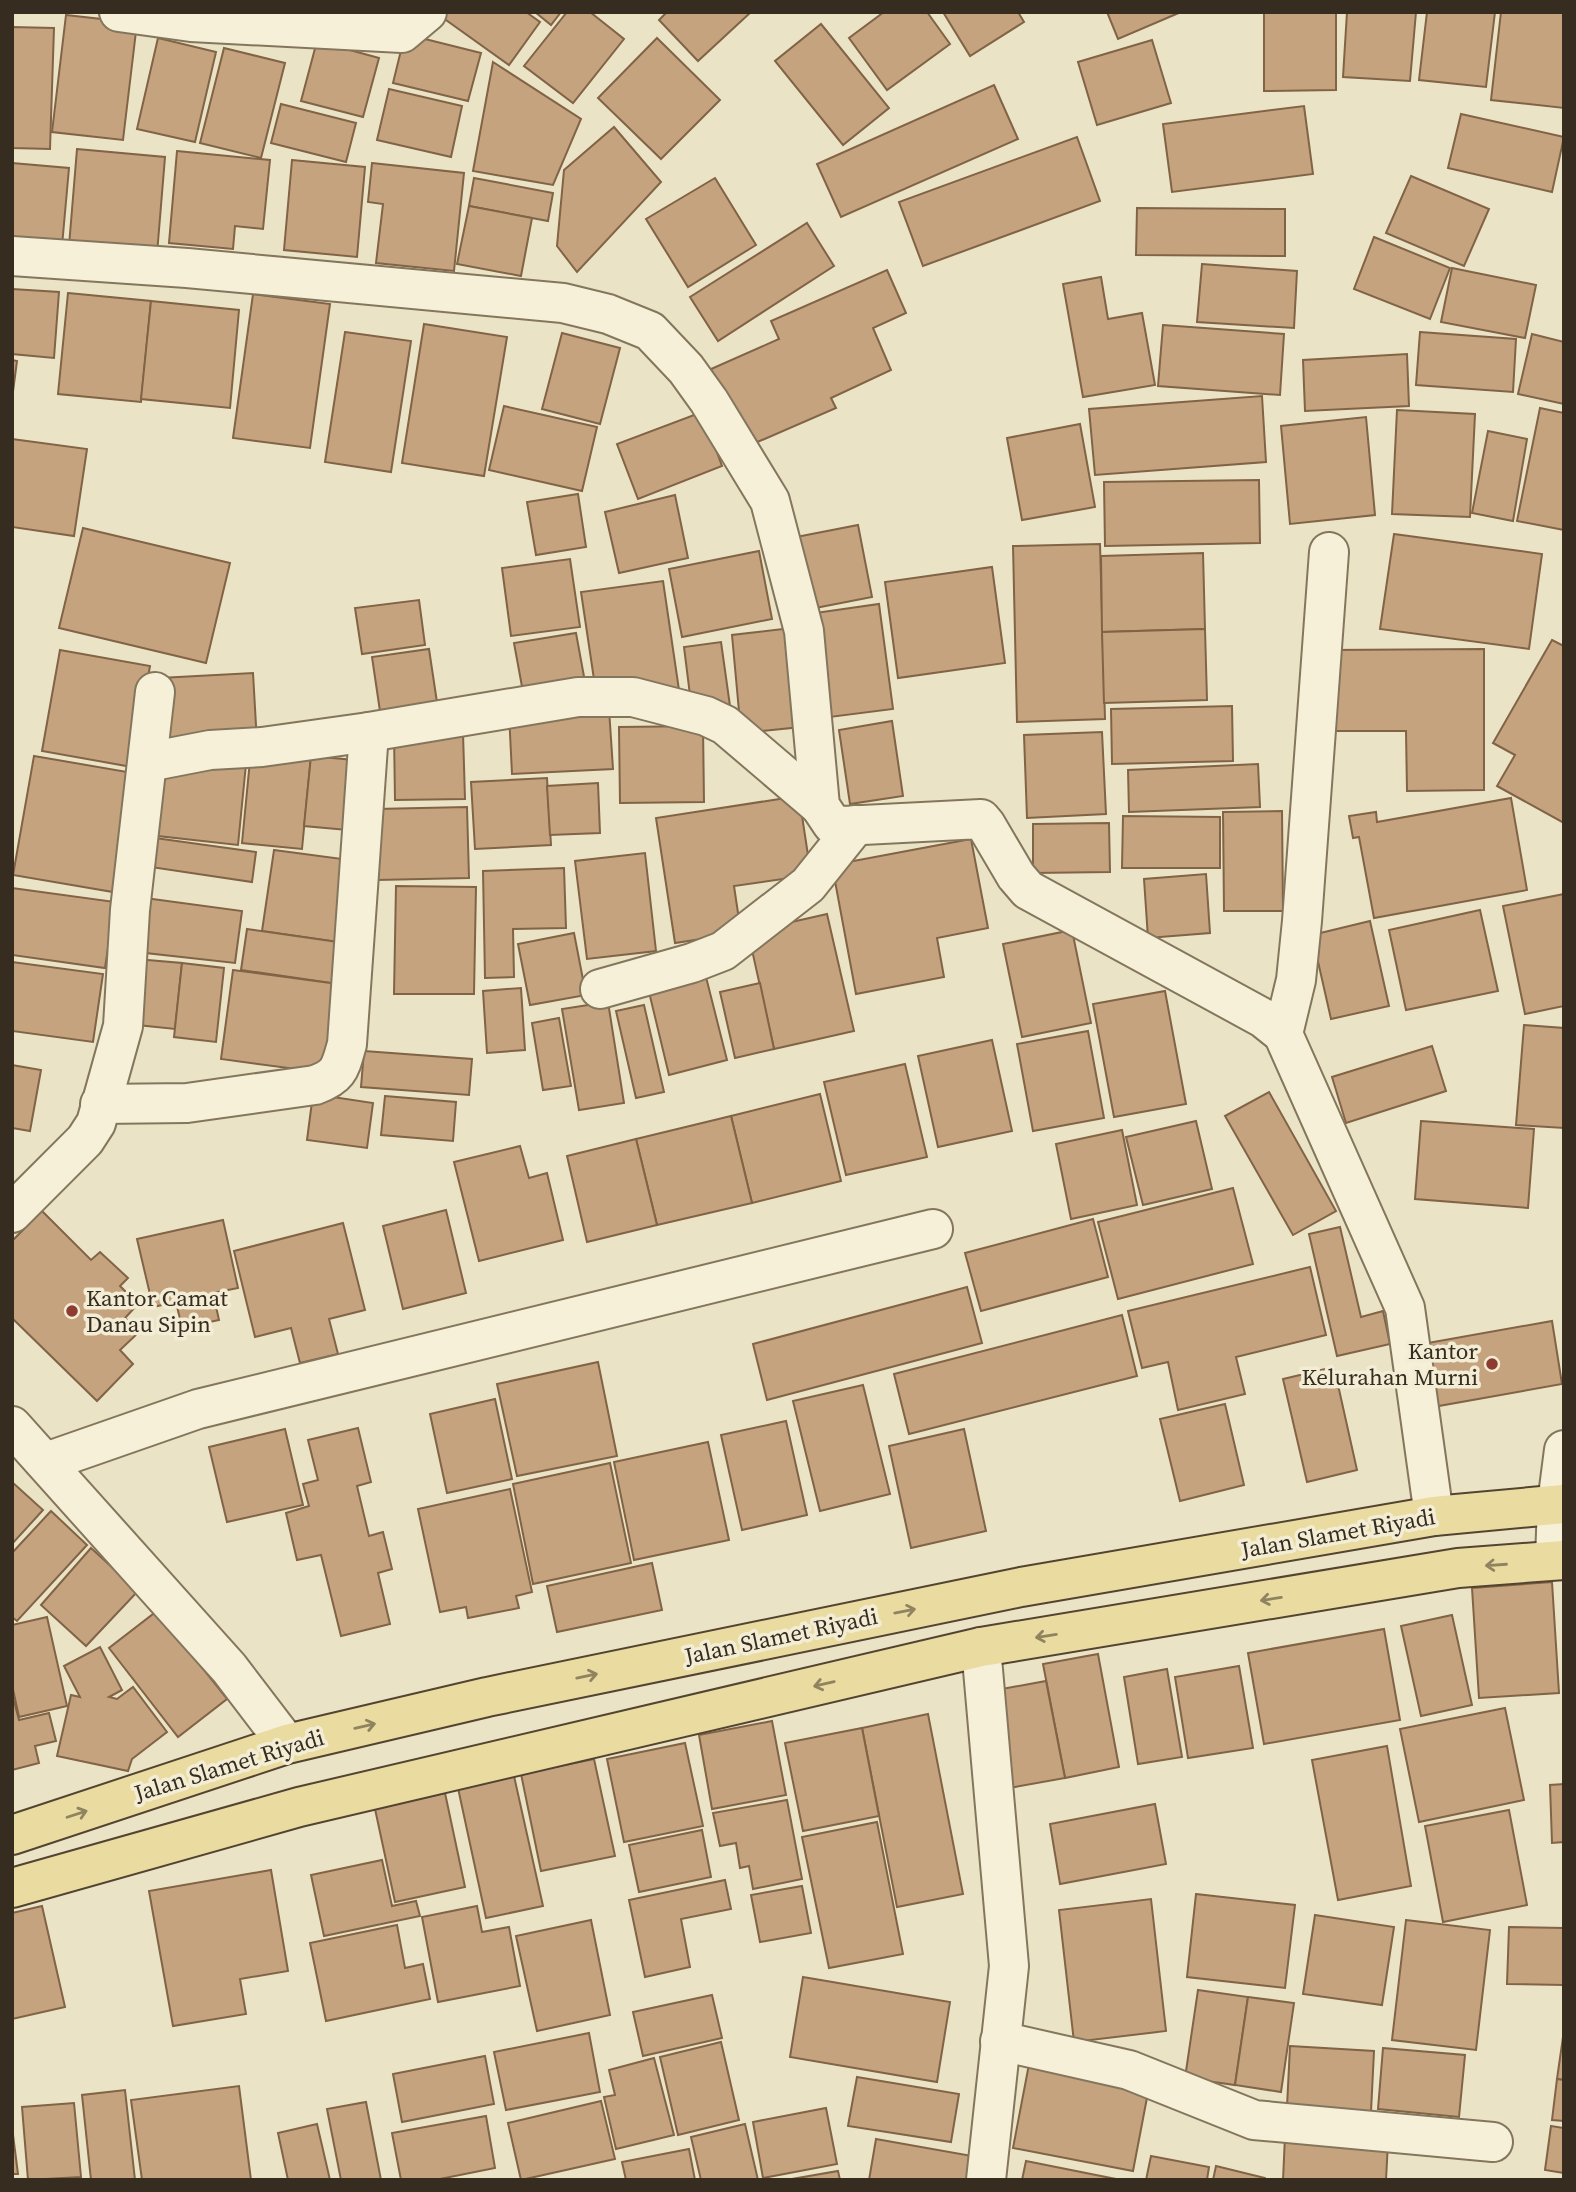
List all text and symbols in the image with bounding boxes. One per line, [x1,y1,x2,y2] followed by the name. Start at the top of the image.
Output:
[86,1282,228,1340] place label: Kantor Camat Danau Sipin
[64,1303,80,1319] marker: Kantor Camat Danau Sipin
[1301,1335,1478,1393] place label: Kantor Kelurahan Murni
[1484,1356,1500,1372] marker: Kantor Kelurahan Murni
[1237,1500,1438,1566] street label: Jalan Slamet Riyadi
[1485,1559,1507,1572] one-way arrow
[1260,1593,1283,1606] one-way arrow
[680,1600,881,1672] street label: Jalan Slamet Riyadi
[893,1603,916,1617] one-way arrow
[1036,1630,1058,1643] one-way arrow
[575,1669,598,1683] one-way arrow
[813,1678,836,1691] one-way arrow
[353,1718,375,1731] one-way arrow
[129,1721,328,1809] street label: Jalan Slamet Riyadi
[66,1807,88,1820] one-way arrow

